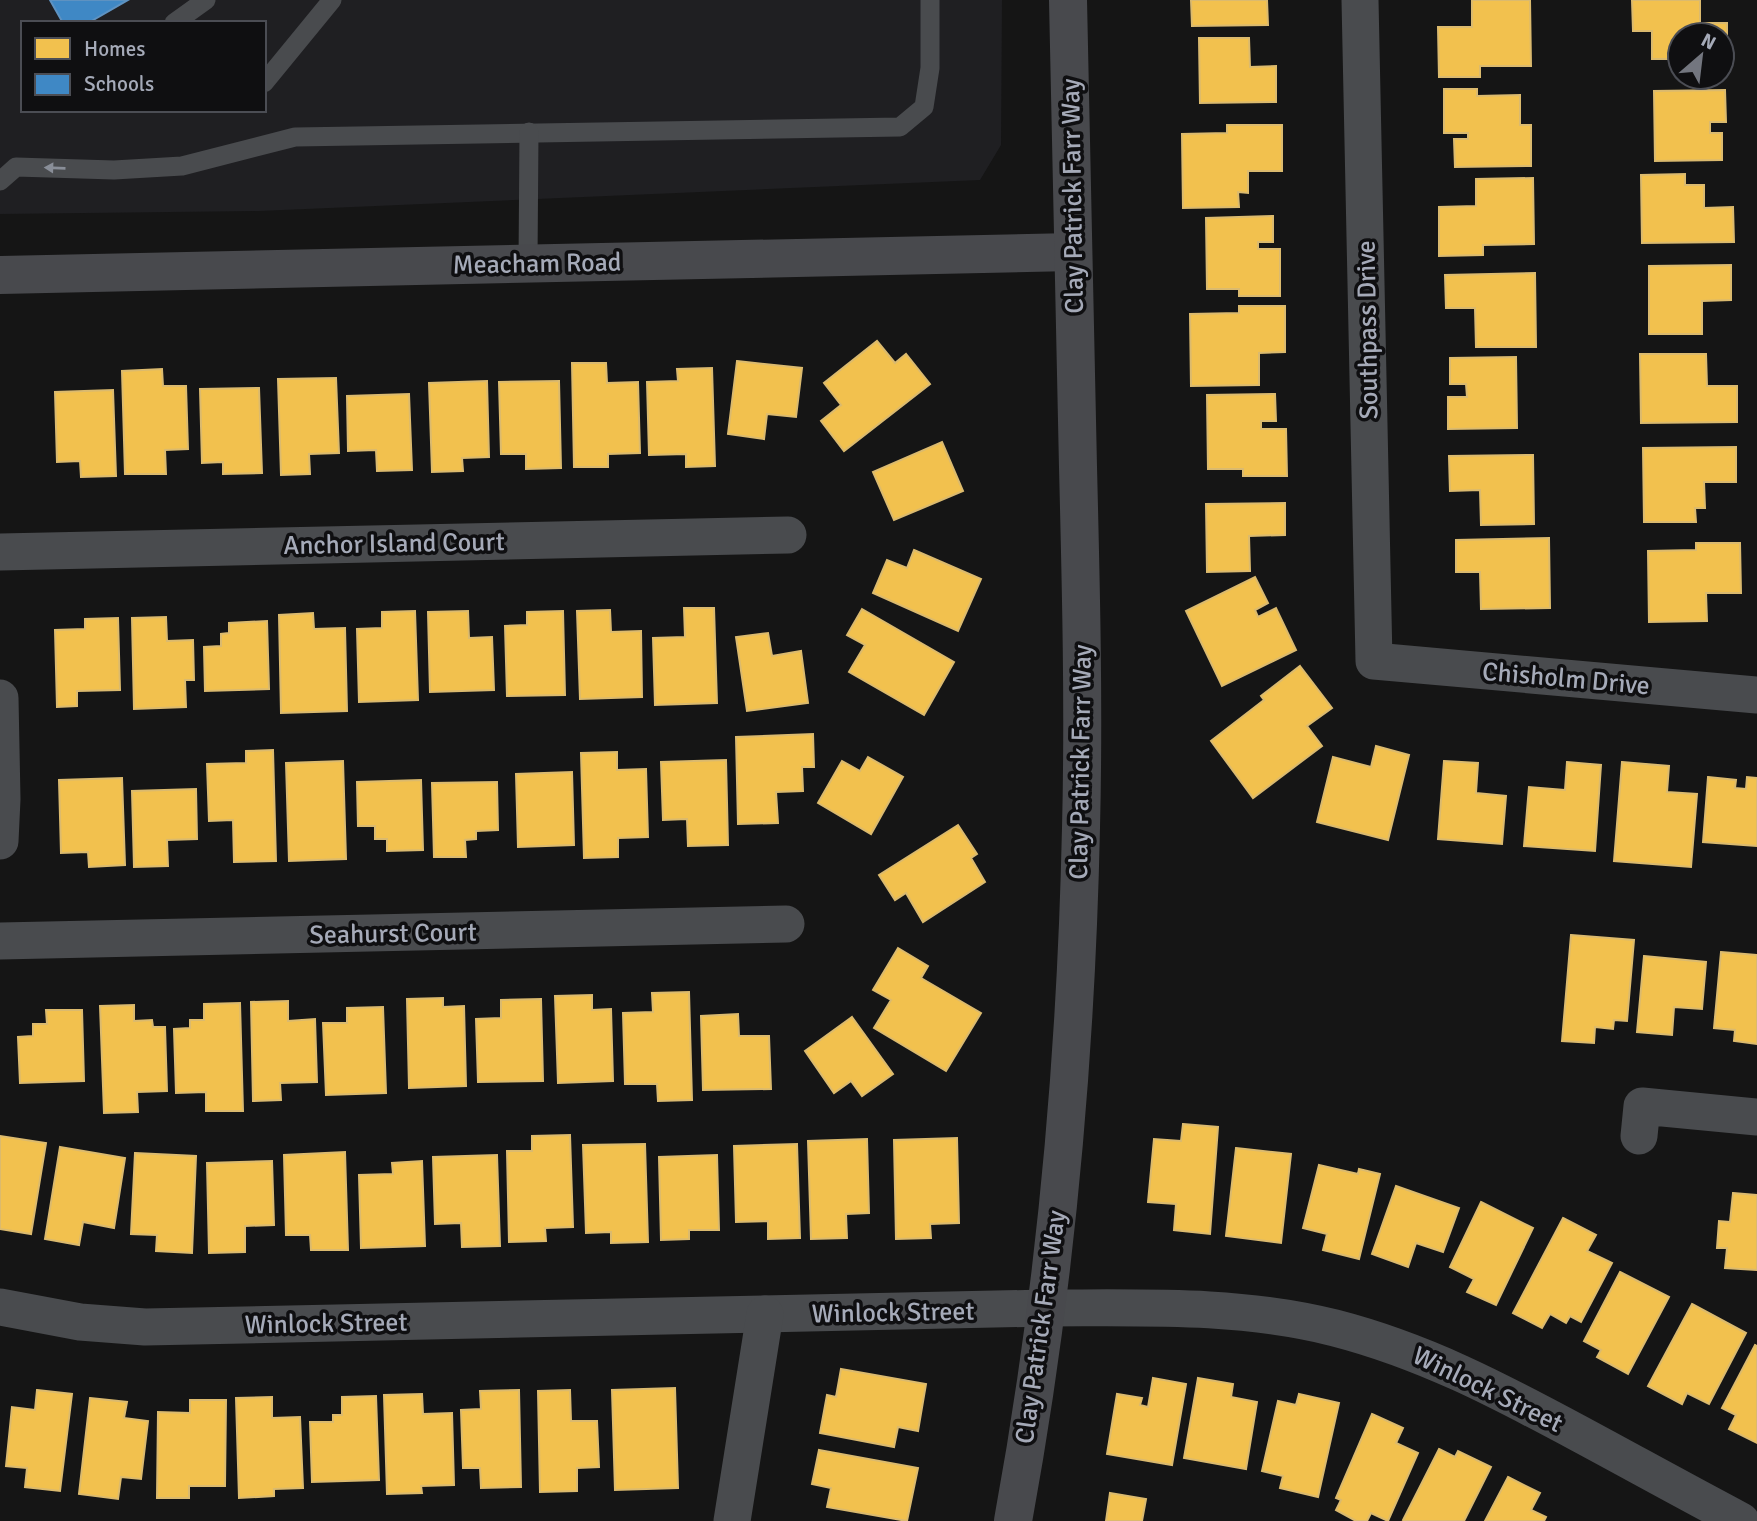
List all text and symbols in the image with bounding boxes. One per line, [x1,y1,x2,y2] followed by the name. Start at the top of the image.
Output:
[21,21,266,112] legend
[1666,21,1736,91] north arrow
[1697,28,1720,56] text: N
[84,36,146,62] text: Homes
[84,71,154,97] text: Schools
[1055,78,1091,314] street label: Clay Patrick Farr Way
[43,163,65,174] one-way arrow
[1350,240,1386,420] street label: Southpass Drive
[452,247,622,281] street label: Meacham Road
[283,526,505,562] street label: Anchor Island Court
[1063,644,1099,880] street label: Clay Patrick Farr Way
[1481,656,1651,702] street label: Chisholm Drive
[309,917,477,951] street label: Seahurst Court
[1009,1208,1073,1446] street label: Clay Patrick Farr Way
[811,1296,975,1330] street label: Winlock Street
[244,1307,408,1341] street label: Winlock Street
[1407,1340,1568,1440] street label: Winlock Street

